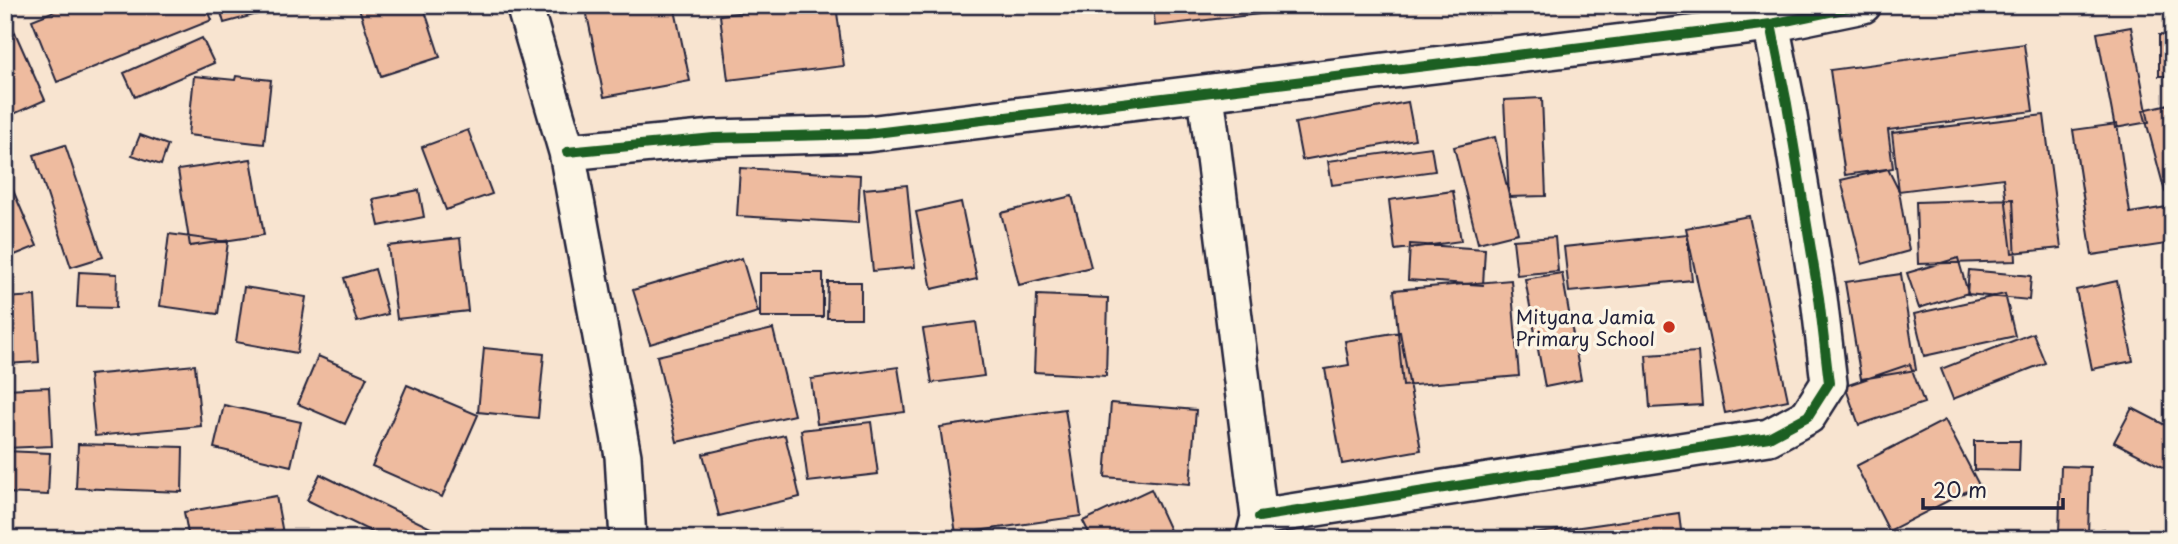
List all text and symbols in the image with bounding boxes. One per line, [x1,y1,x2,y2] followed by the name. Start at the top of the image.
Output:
[1515,302,1655,352] place label: Mityana Jamia Primary School
[1661,319,1677,335] marker: Mityana Jamia Primary School
[1923,467,2062,511] scale bar
[1933,473,1987,505] text: 20 m

